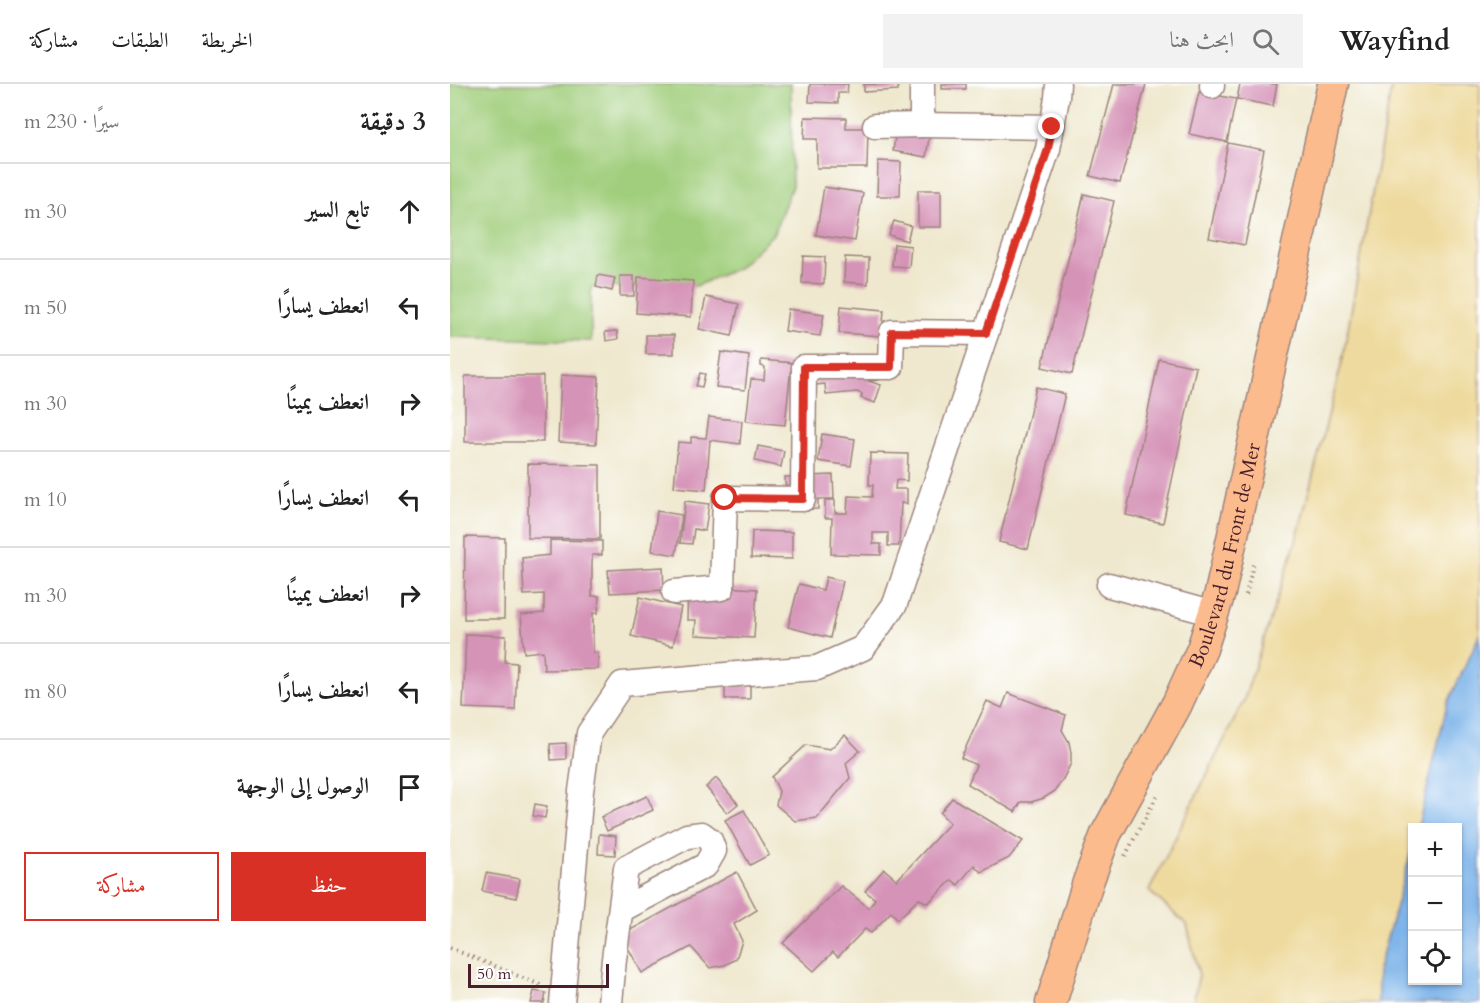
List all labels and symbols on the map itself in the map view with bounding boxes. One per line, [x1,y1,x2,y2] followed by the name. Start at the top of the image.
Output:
[1038,113,1064,139] route end
[1182,439,1267,672] street label: Boulevard du Front de Mer
[711,484,737,510] route start
[468,961,609,988] scale bar

